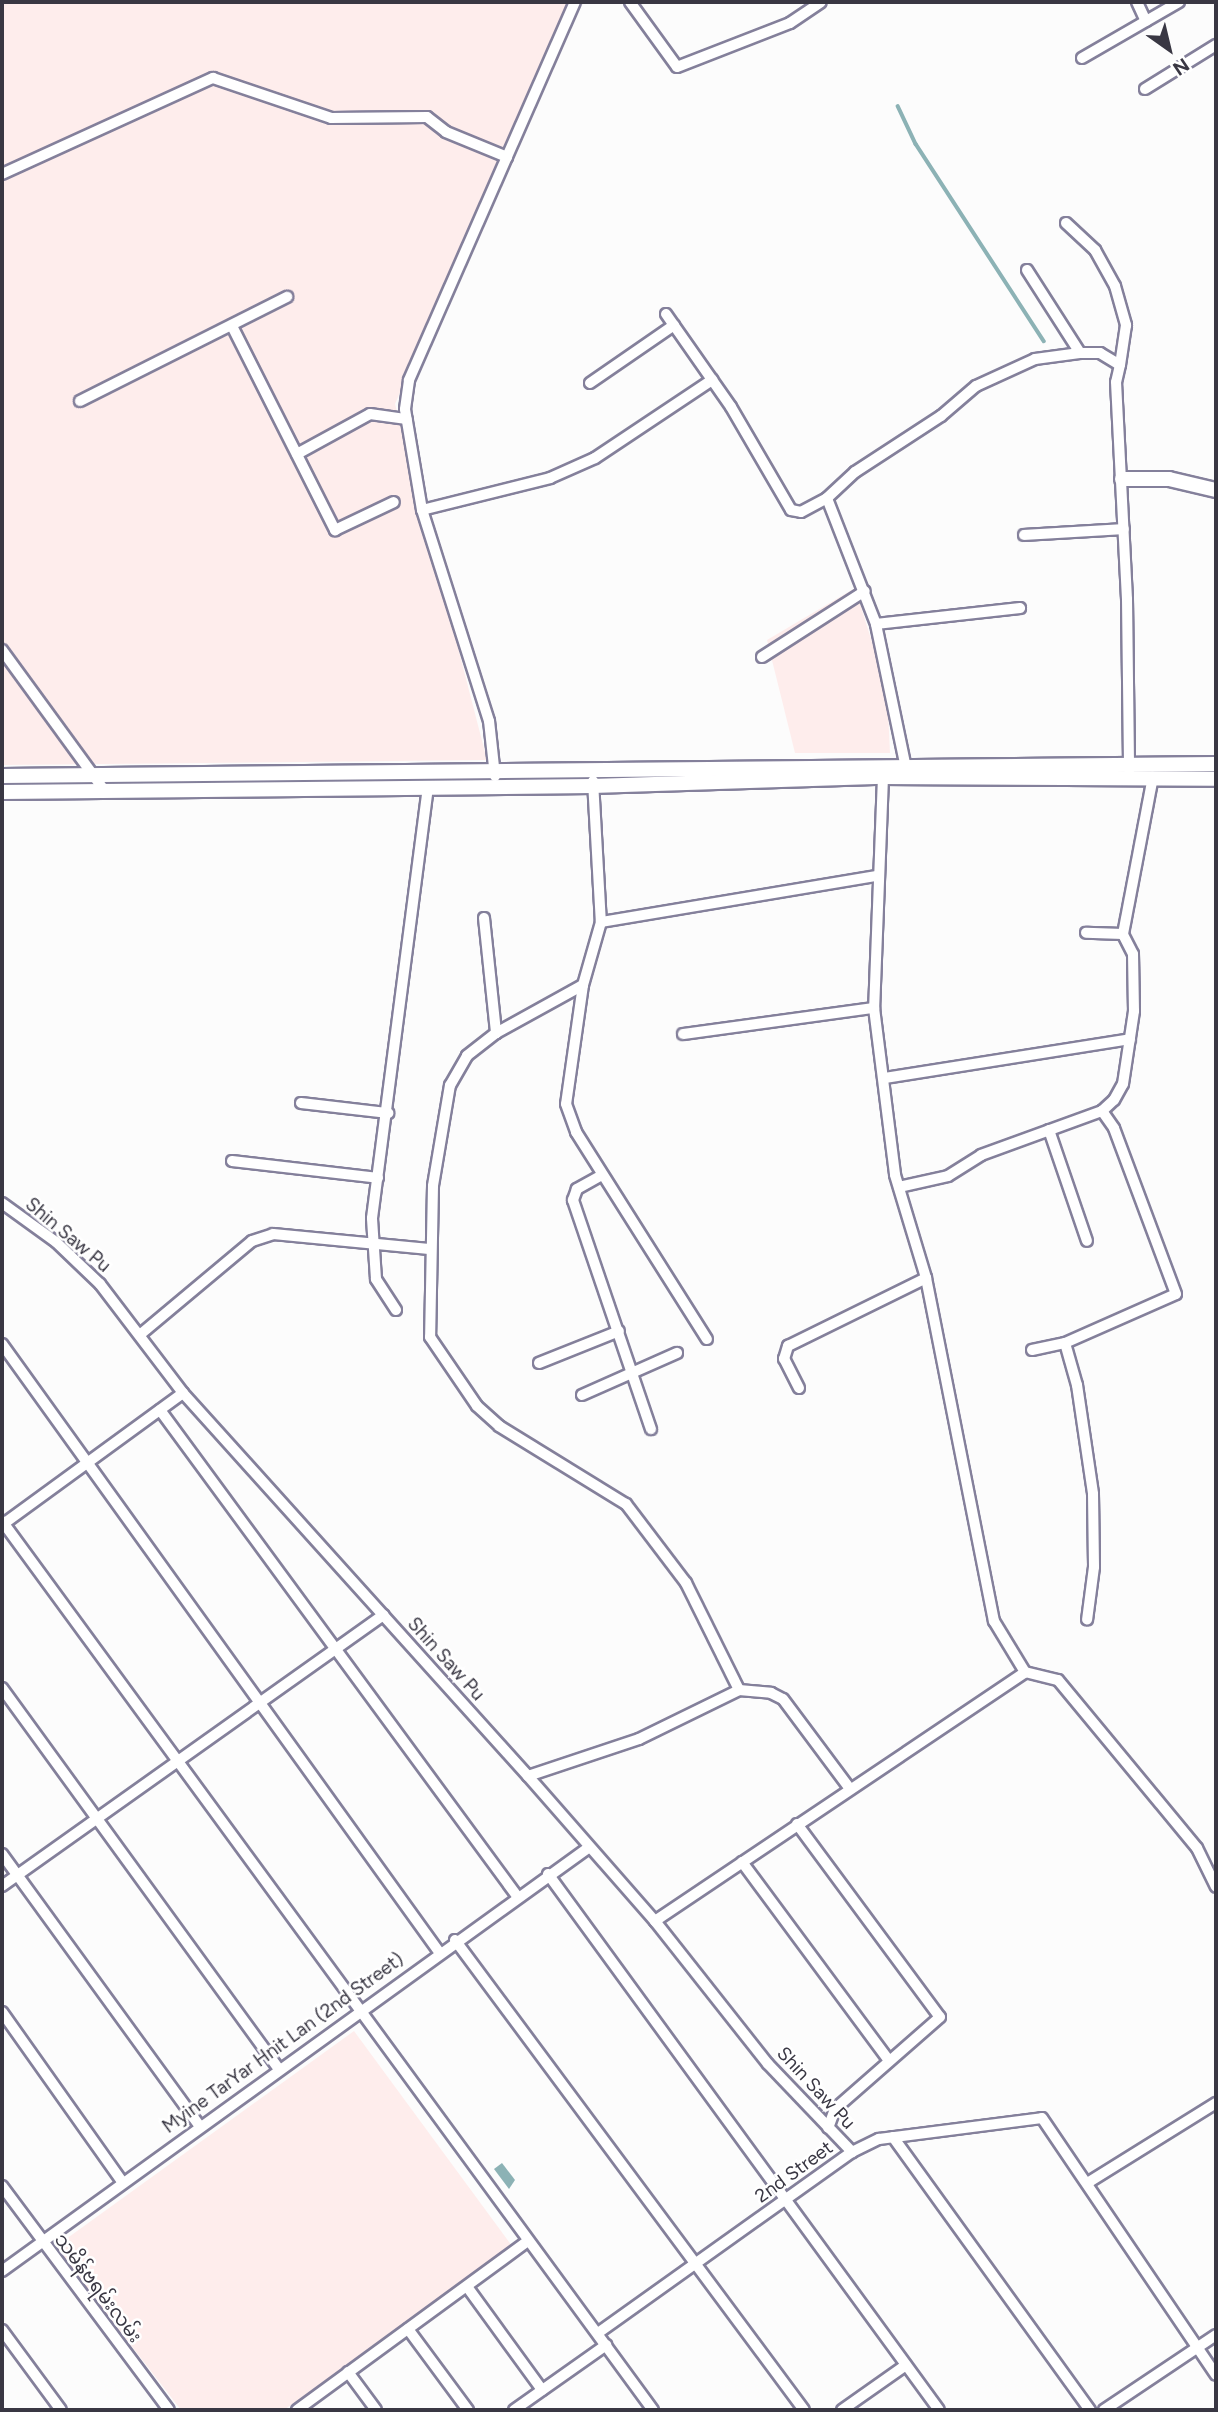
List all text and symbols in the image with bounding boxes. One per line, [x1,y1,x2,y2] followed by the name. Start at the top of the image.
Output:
[1134,14,1204,84] north arrow
[1169,53,1194,80] text: N
[21,1193,115,1277] street label: Shin Saw Pu
[403,1613,489,1705] street label: Shin Saw Pu
[158,1948,408,2138] street label: Myine TarYar Hnit Lan (2nd Street)
[772,2042,860,2134] street label: Shin Saw Pu
[751,2136,837,2208] street label: 2nd Street
[49,2229,147,2347] street label: သမိန်ဗရမ်းလမ်း

